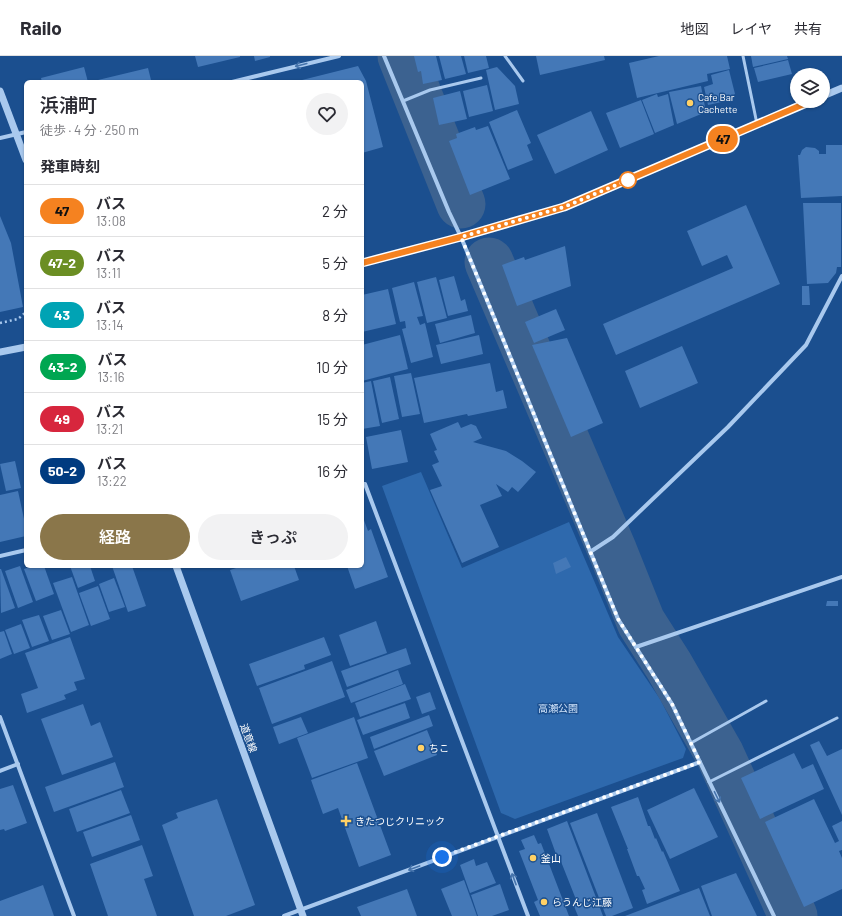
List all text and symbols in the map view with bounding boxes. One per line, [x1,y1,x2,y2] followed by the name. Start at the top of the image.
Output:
[20,16,62,39] text: Railo
[680,20,708,37] text: 地図
[730,20,772,37] text: レイヤ
[794,20,822,37] text: 共有
[295,62,308,70] one-way arrow
[790,68,830,108] map controls
[790,68,830,108] button: layers
[698,91,737,115] place label: Cafe Bar Cachette
[40,93,97,116] text: 浜浦町
[306,93,348,135] button: heart
[685,98,695,108] marker: Cafe Bar Cachette
[40,122,139,138] text: 徒歩 · 4 分 · 250 m
[705,126,741,152] line badge: 47
[716,130,730,147] text: 47
[40,157,100,175] text: 発車時刻
[619,171,637,189] unlabelled marker
[96,194,126,212] text: バス
[55,202,69,219] text: 47
[322,202,348,220] text: 2 分
[96,213,126,229] text: 13:08
[96,246,126,264] text: バス
[48,254,76,271] text: 47-2
[322,254,348,272] text: 5 分
[96,265,121,281] text: 13:11
[96,298,126,316] text: バス
[54,306,70,323] text: 43
[322,306,348,324] text: 8 分
[96,317,123,333] text: 13:14
[98,350,128,368] text: バス
[48,358,78,375] text: 43-2
[316,358,348,376] text: 10 分
[98,369,125,385] text: 13:16
[96,402,126,420] text: バス
[54,410,70,427] text: 49
[317,410,348,428] text: 15 分
[96,421,123,437] text: 13:21
[97,454,127,472] text: バス
[48,462,77,479] text: 50-2
[317,462,348,480] text: 16 分
[97,473,127,489] text: 13:22
[40,514,190,560] button: 経路
[198,514,348,560] button: きっぷ
[538,702,578,714] park label: 高瀬公園
[238,722,260,754] street label: 道意線
[429,742,449,754] place label: ちこ
[416,743,426,753] marker: ちこ
[713,791,721,803] one-way arrow
[340,815,352,827] marker: きたつじクリニック
[355,815,445,827] place label: きたつじクリニック
[432,847,452,867] your location
[541,852,561,864] place label: 釜山
[528,853,538,863] marker: 釜山
[408,864,420,872] one-way arrow
[510,874,518,886] one-way arrow
[552,896,612,908] place label: らうんじ江藤
[539,897,549,907] marker: らうんじ江藤

